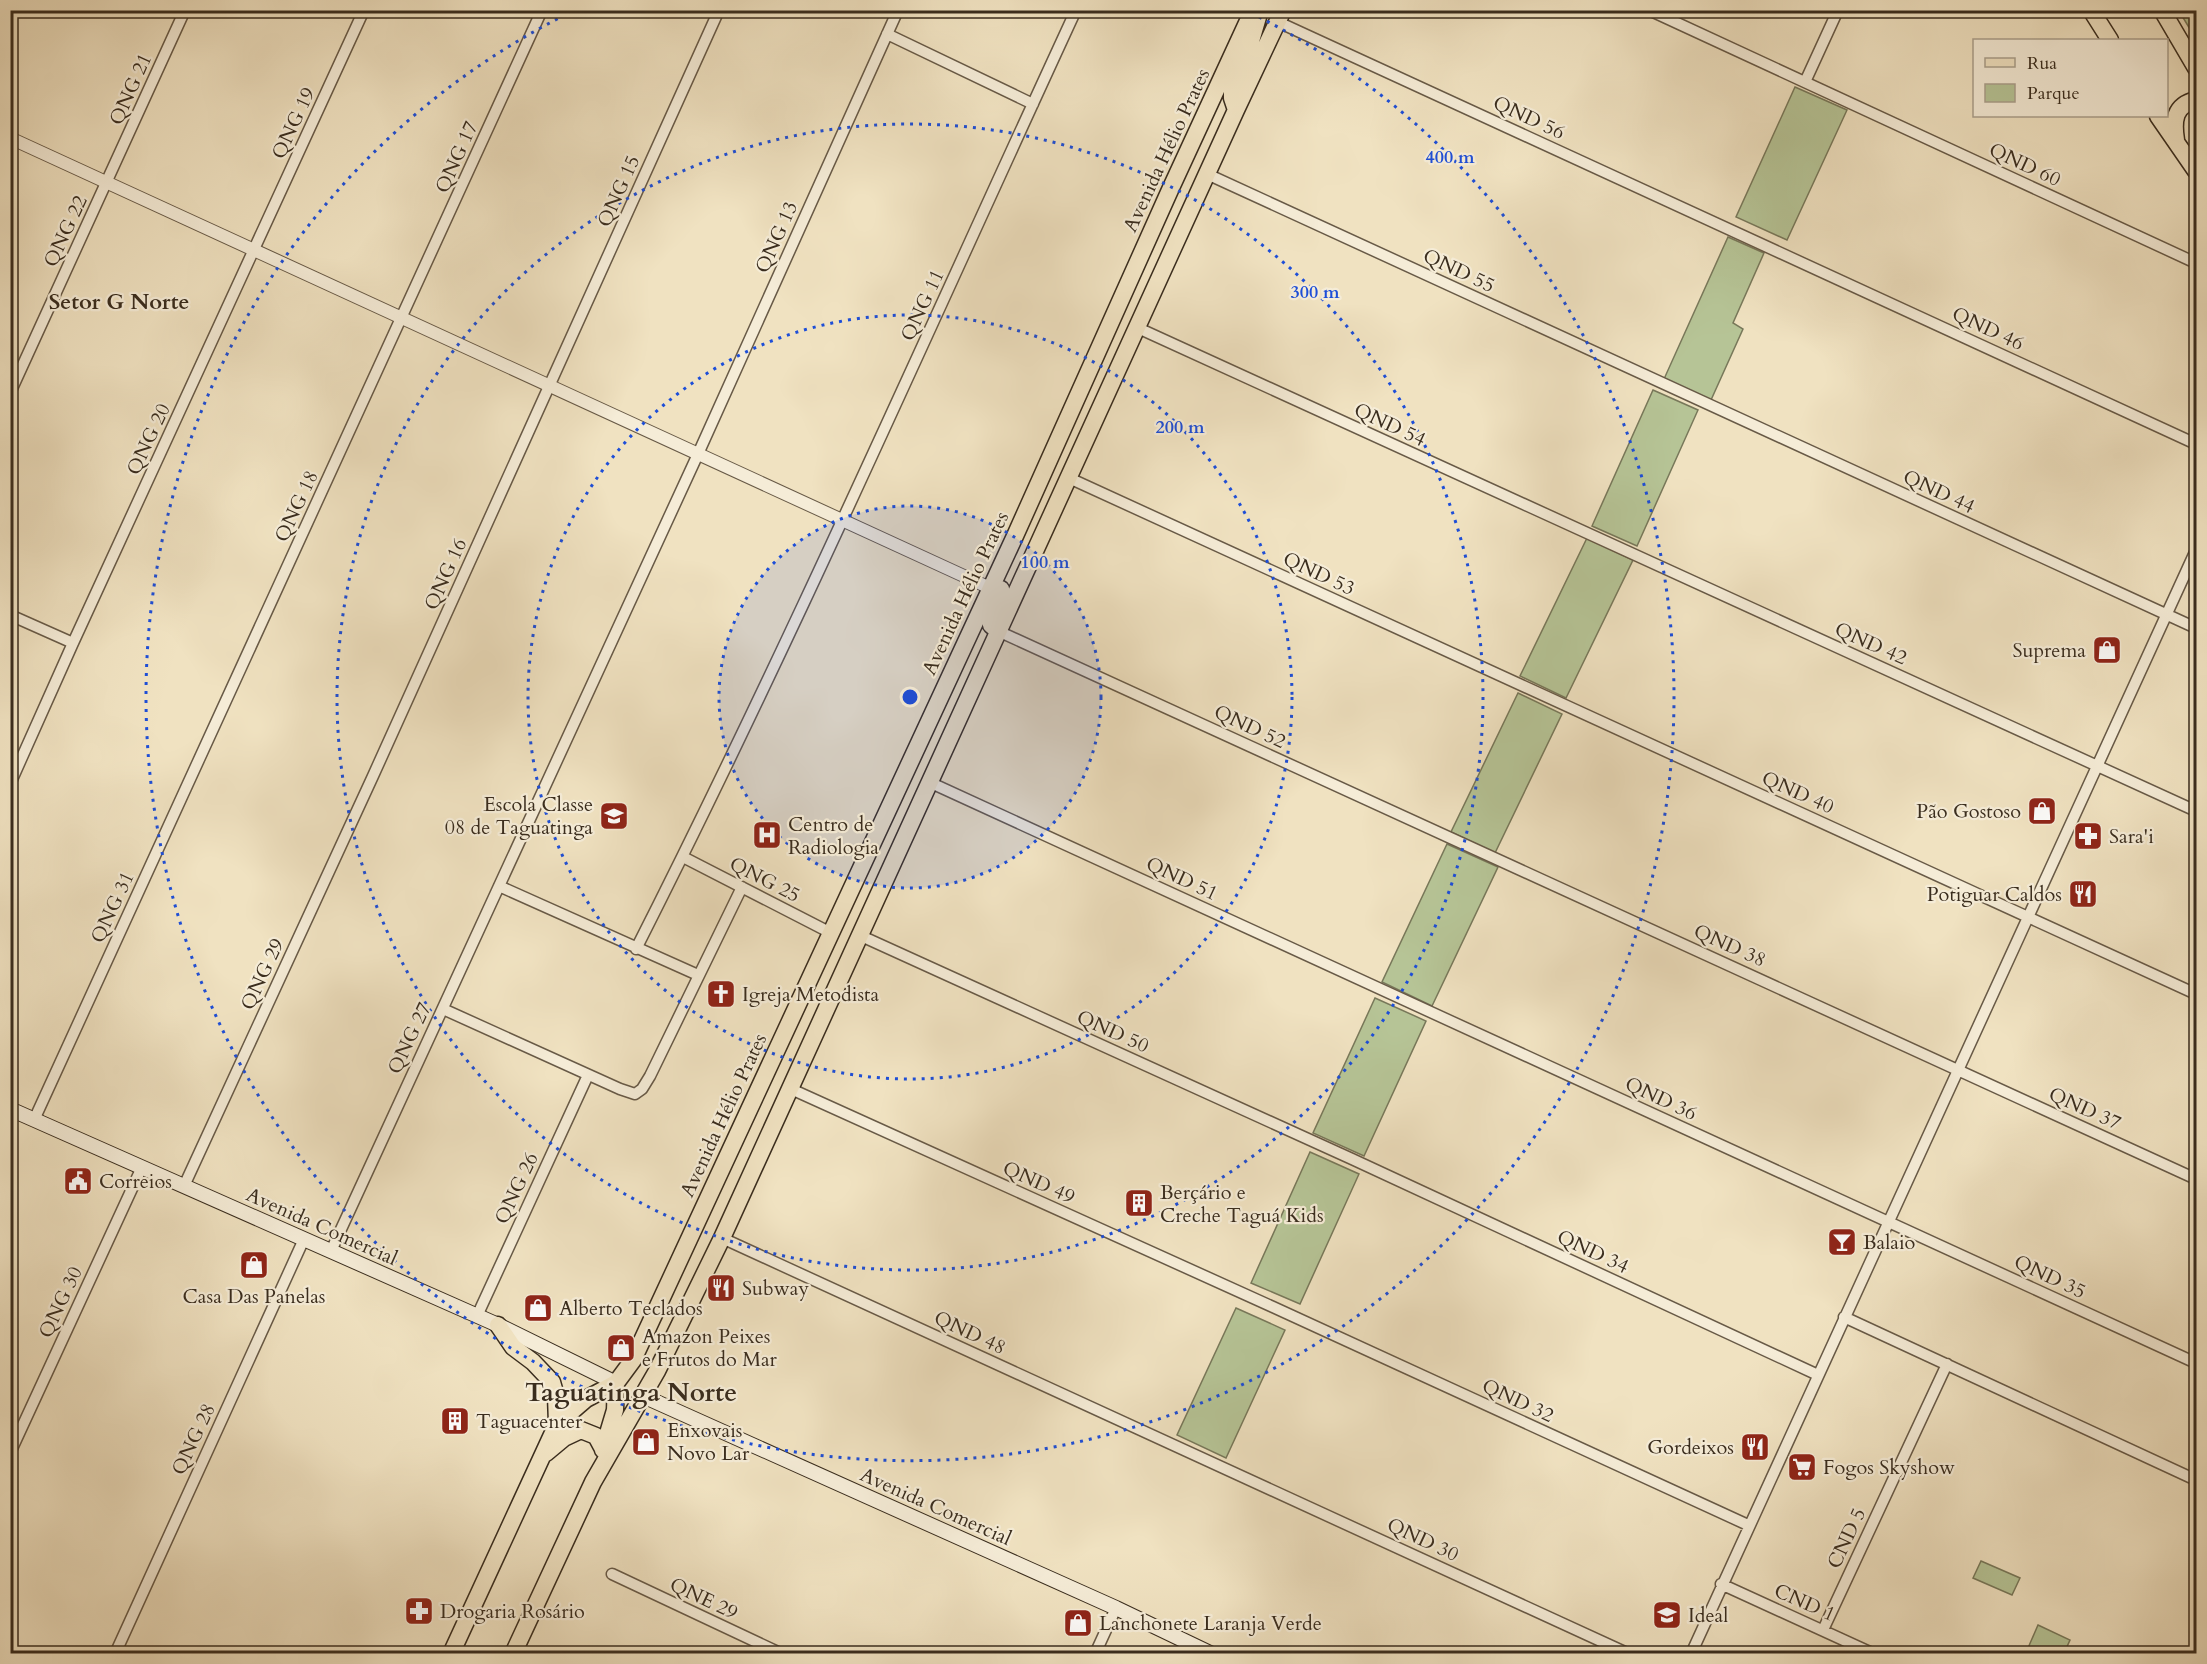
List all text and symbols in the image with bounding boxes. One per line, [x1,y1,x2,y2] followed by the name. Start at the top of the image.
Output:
[1973,39,2168,117] legend
[103,49,158,129] street label: QNG 21
[2027,51,2057,76] text: Rua
[1117,64,1216,236] street label: Avenida Hélio Prates
[2027,81,2080,106] text: Parque
[265,83,322,163] street label: QNG 19
[1488,89,1569,146] street label: QND 56
[429,117,484,197] street label: QNG 17
[1984,136,2065,193] street label: QND 60
[1425,145,1475,170] text: 400 m
[591,151,646,231] street label: QNG 15
[37,191,94,271] street label: QNG 22
[749,197,804,277] street label: QNG 13
[1418,242,1499,299] street label: QND 55
[894,265,951,345] street label: QNG 11
[1290,280,1340,305] text: 300 m
[49,287,189,317] district label: Setor G Norte
[1947,300,2028,357] street label: QND 46
[1349,396,1430,453] street label: QND 54
[120,399,177,479] street label: QNG 20
[1155,415,1205,440] text: 200 m
[1898,463,1979,520] street label: QND 44
[268,466,325,546] street label: QNG 18
[916,507,1015,679] street label: Avenida Hélio Prates
[418,534,473,614] street label: QNG 16
[1278,545,1359,602] street label: QND 53
[1020,550,1070,575] text: 100 m
[1830,616,1911,671] street label: QND 42
[2091,634,2123,666] shop icon: Suprema
[2012,637,2086,664] place label: Suprema
[900,687,920,707] centre of rings
[1209,698,1290,755] street label: QND 52
[1757,765,1838,820] street label: QND 40
[445,791,593,841] place label: Escola Classe 08 de Taguatinga
[2026,795,2058,827] shop icon: Pão Gostoso
[1916,798,2021,825] place label: Pão Gostoso
[598,800,630,832] school or university icon: Escola Classe 08 de Taguatinga
[788,811,879,861] place label: Centro de Radiologia
[751,819,783,851] hospital icon: Centro de Radiologia
[2072,820,2104,852] pharmacy icon: Sara'i
[2109,823,2154,850] place label: Sara'i
[725,850,805,909] street label: QNG 25
[1141,850,1222,907] street label: QND 51
[84,867,141,947] street label: QNG 31
[2067,878,2099,910] restaurant icon: Potiguar Caldos
[1927,881,2062,908] place label: Potiguar Caldos
[1689,918,1770,973] street label: QND 38
[234,934,291,1014] street label: QNG 29
[705,978,737,1010] church icon: Igreja Metodista
[742,981,879,1008] place label: Igreja Metodista
[381,998,438,1078] street label: QNG 27
[1072,1004,1153,1059] street label: QND 50
[674,1029,773,1201] street label: Avenida Hélio Prates
[1620,1070,1701,1127] street label: QND 36
[2044,1081,2125,1136] street label: QND 37
[488,1148,545,1228] street label: QNG 26
[998,1155,1079,1210] street label: QND 49
[62,1165,94,1197] public building icon: Correios
[99,1168,172,1195] place label: Correios
[1160,1179,1324,1229] place label: Berçário e Creche Taguá Kids
[242,1181,402,1272] street label: Avenida Comercial
[1123,1187,1155,1219] building icon: Berçário e Creche Taguá Kids
[1552,1223,1633,1280] street label: QND 34
[1826,1226,1858,1258] bar icon: Balaio
[1863,1229,1916,1256] place label: Balaio
[2009,1248,2090,1305] street label: QND 35
[238,1249,270,1281] shop icon: Casa Das Panelas
[32,1262,89,1342] street label: QNG 30
[705,1272,737,1304] restaurant icon: Subway
[742,1275,809,1302] place label: Subway
[183,1283,325,1310] place label: Casa Das Panelas
[522,1292,554,1324] shop icon: Alberto Teclados
[559,1295,703,1322] place label: Alberto Teclados
[929,1304,1010,1361] street label: QND 48
[642,1323,778,1373] place label: Amazon Peixes e Frutos do Mar
[605,1332,637,1364] shop icon: Amazon Peixes e Frutos do Mar
[1477,1372,1558,1429] street label: QND 32
[525,1375,737,1410] district label: Taguatinga Norte
[165,1399,222,1479] street label: QNG 28
[439,1405,471,1437] building icon: Taguacenter
[476,1408,583,1435] place label: Taguacenter
[667,1417,750,1467] place label: Enxovais Novo Lar
[630,1426,662,1458] shop icon: Enxovais Novo Lar
[1739,1431,1771,1463] restaurant icon: Gordeixos
[1647,1434,1734,1461] place label: Gordeixos
[1786,1451,1818,1483] supermarket icon: Fogos Skyshow
[1823,1454,1955,1481] place label: Fogos Skyshow
[856,1461,1016,1552] street label: Avenida Comercial
[1821,1503,1872,1573] street label: CND 5
[1382,1511,1463,1568] street label: QND 30
[665,1571,742,1626] street label: QNE 29
[1770,1577,1840,1628] street label: CND 1
[403,1595,435,1627] pharmacy icon: Drogaria Rosário
[440,1598,585,1625] place label: Drogaria Rosário
[1651,1599,1683,1631] school or university icon: Ideal
[1688,1602,1728,1629] place label: Ideal
[1062,1607,1094,1639] shop icon: Lanchonete Laranja Verde
[1099,1610,1322,1637] place label: Lanchonete Laranja Verde

